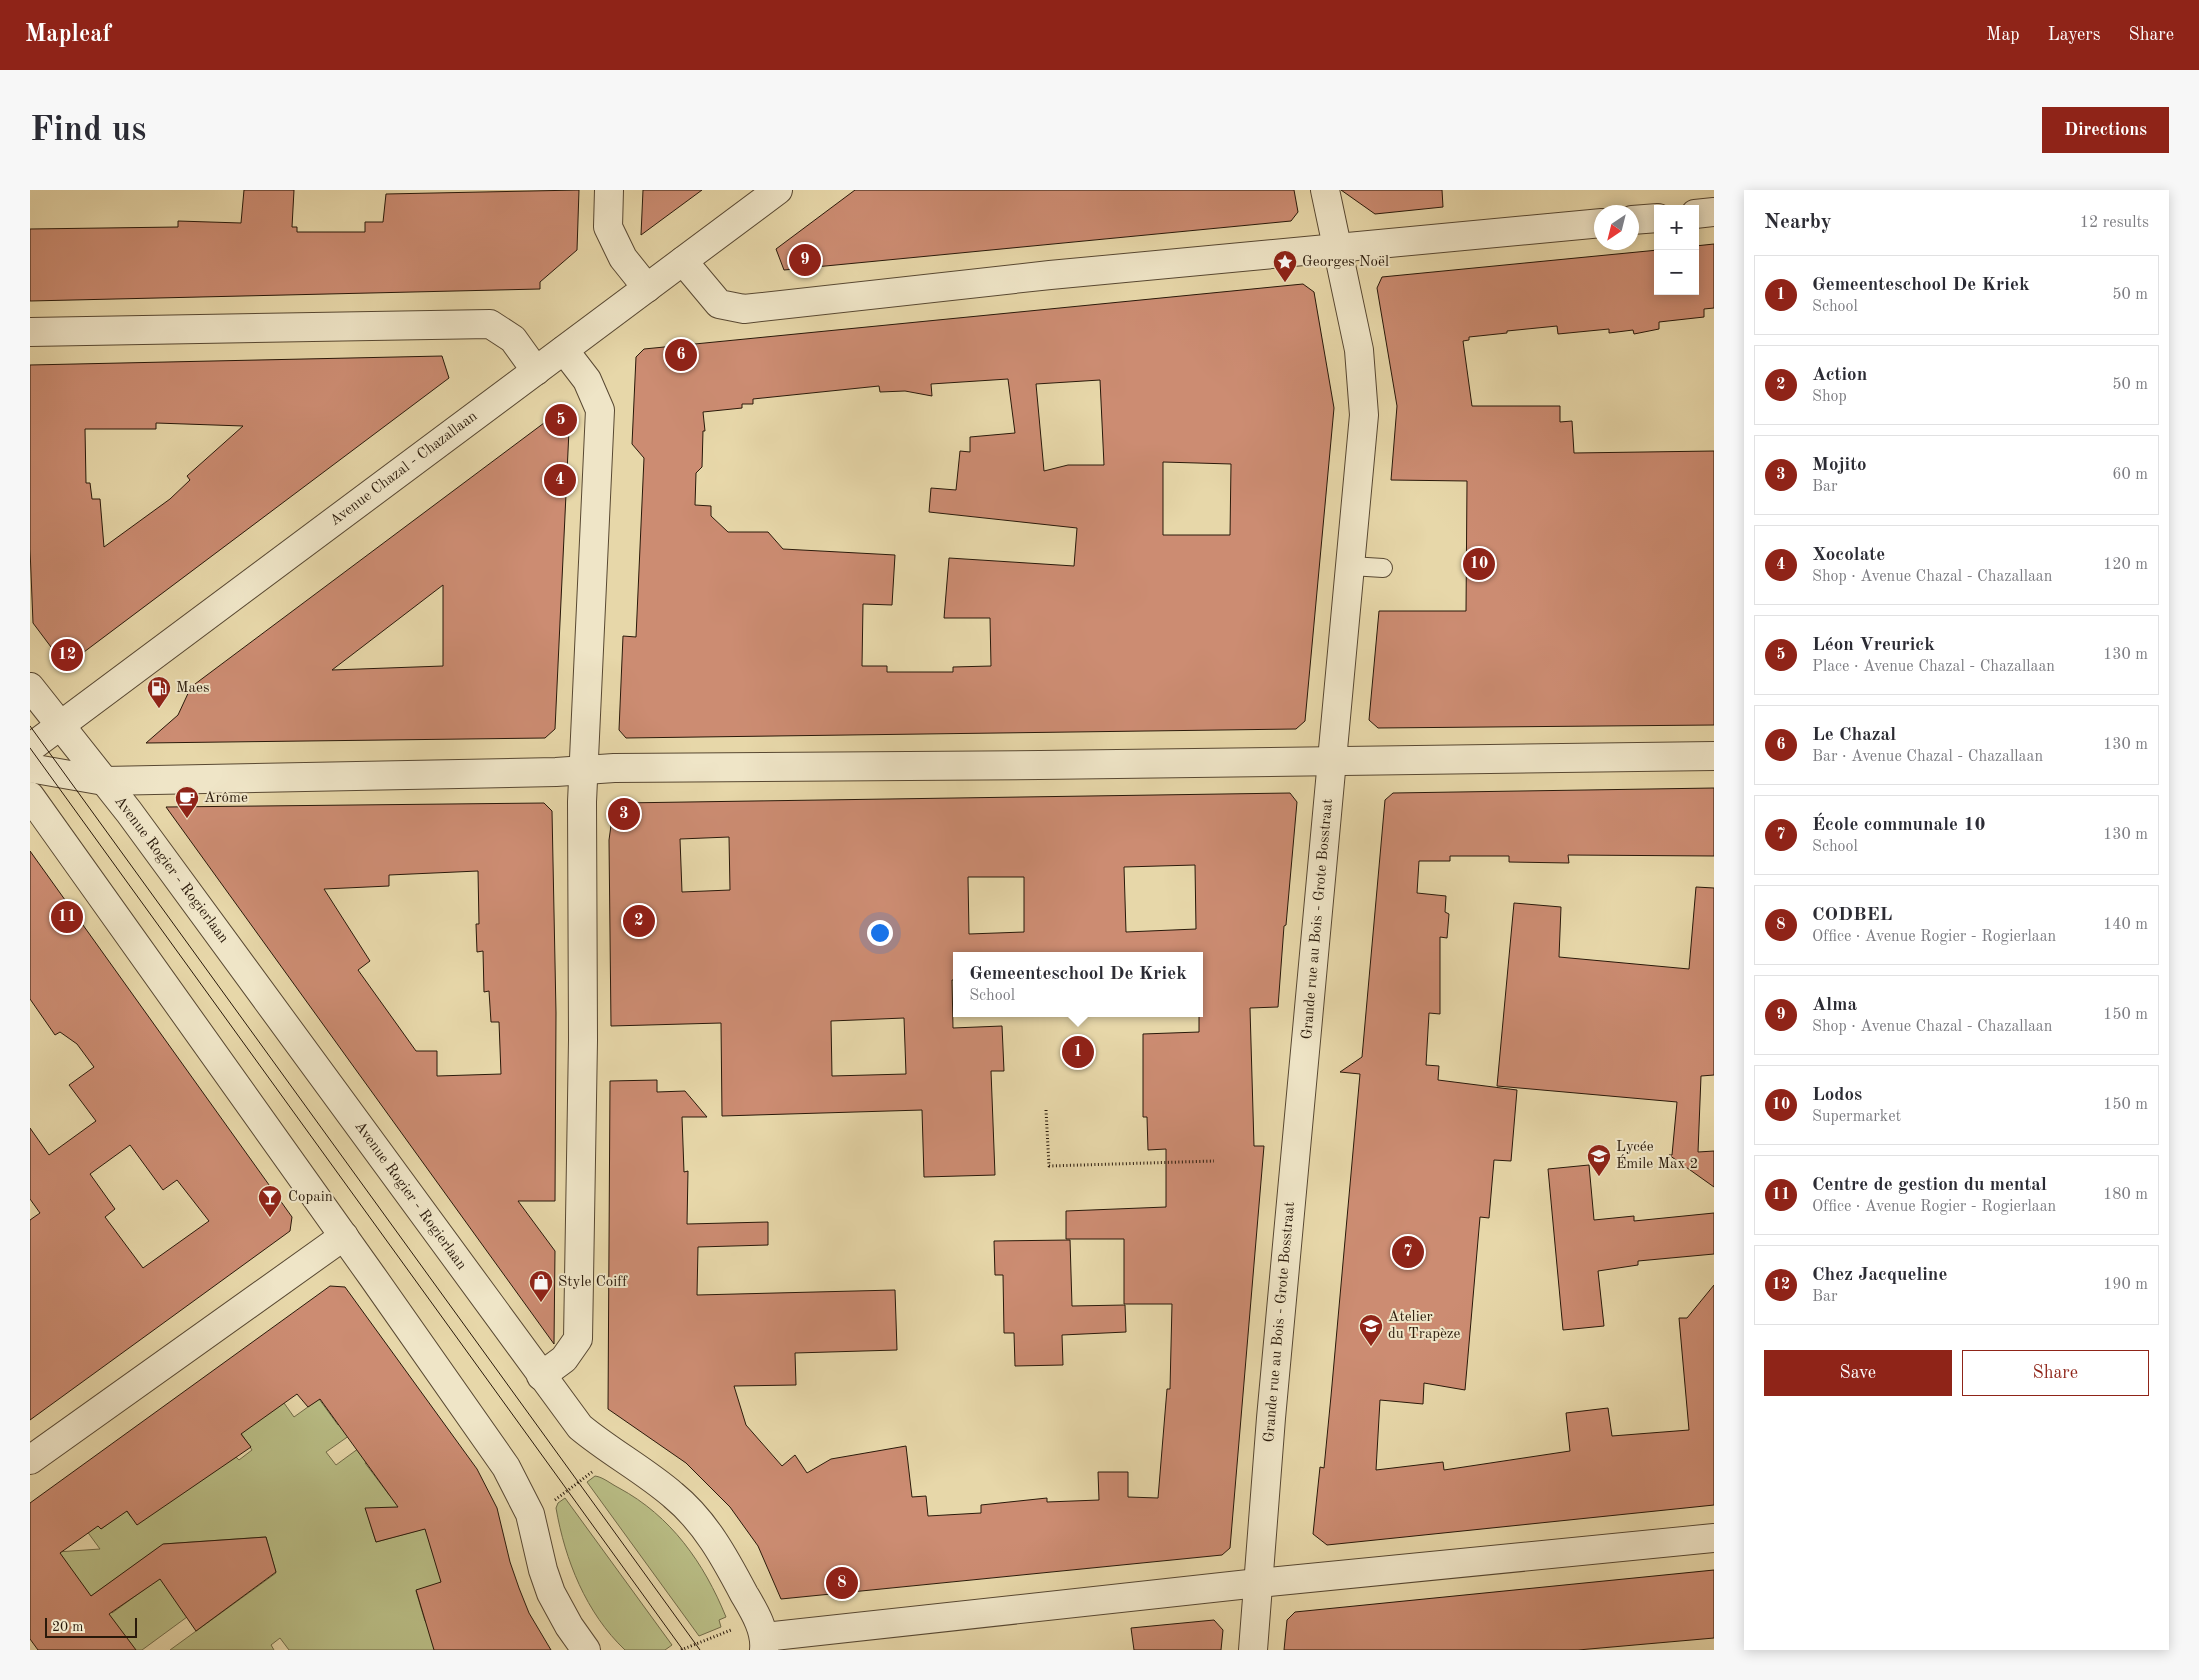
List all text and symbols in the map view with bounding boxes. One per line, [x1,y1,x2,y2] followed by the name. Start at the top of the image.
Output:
[25,23,111,47] text: Mapleaf
[1986,26,2020,44] text: Map
[2048,26,2100,44] text: Layers
[2128,26,2174,44] text: Share
[2042,107,2169,153] button: Directions
[30,113,146,148] text: Find us
[1594,205,1639,250] north arrow
[1654,205,1699,295] map controls
[1654,205,1699,250] button: +
[1764,212,1832,233] text: Nearby
[2080,215,2149,231] text: 12 results
[789,241,821,279] pin: 9
[1272,249,1298,283] place icon: Georges Noël
[1654,250,1699,295] button: −
[1302,255,1389,270] place label: Georges Noël
[1812,276,2030,295] text: Gemeenteschool De Kriek
[1776,287,1786,303] text: 1
[2112,287,2148,303] text: 50 m
[1812,299,1858,315] text: School
[665,336,697,374] pin: 6
[1812,366,1867,385] text: Action
[1776,377,1786,393] text: 2
[2112,377,2148,393] text: 50 m
[1812,389,1847,405] text: Shop
[545,401,577,439] pin: 5
[328,409,480,529] street label: Avenue Chazal - Chazallaan
[1812,456,1867,475] text: Mojito
[544,461,576,499] pin: 4
[1776,467,1786,483] text: 3
[2112,467,2148,483] text: 60 m
[1812,479,1838,495] text: Bar
[1463,545,1495,583] pin: 10
[1812,546,1885,565] text: Xocolate
[1776,557,1786,573] text: 4
[2103,557,2148,573] text: 120 m
[1812,569,2052,585] text: Shop · Avenue Chazal - Chazallaan
[51,636,83,674] pin: 12
[1812,636,1935,655] text: Léon Vreurick
[1776,647,1786,663] text: 5
[2103,647,2148,663] text: 130 m
[1812,659,2055,675] text: Place · Avenue Chazal - Chazallaan
[146,675,172,709] fuel station icon: Maes
[176,681,209,696] place label: Maes
[1812,726,1896,745] text: Le Chazal
[1776,737,1786,753] text: 6
[2103,737,2148,753] text: 130 m
[1812,749,2043,765] text: Bar · Avenue Chazal - Chazallaan
[174,785,200,819] cafe icon: Arôme
[204,791,248,806] place label: Arôme
[111,794,231,946] street label: Avenue Rogier - Rogierlaan
[608,795,640,833] pin: 3
[1300,798,1336,1040] street label: Grande rue au Bois - Grote Bosstraat
[1812,816,1985,835] text: École communale 10
[1776,827,1786,843] text: 7
[2103,827,2148,843] text: 130 m
[1812,839,1858,855] text: School
[51,898,83,936] pin: 11
[623,902,655,940] pin: 2
[1812,906,1892,925] text: CODBEL
[1776,917,1786,933] text: 8
[2103,917,2148,933] text: 140 m
[867,920,893,946] your location
[1812,929,2056,945] text: Office · Avenue Rogier - Rogierlaan
[953,952,1203,1017] popup
[969,965,1187,984] text: Gemeenteschool De Kriek
[969,988,1015,1004] text: School
[1812,996,1857,1015] text: Alma
[1776,1007,1786,1023] text: 9
[2103,1007,2148,1023] text: 150 m
[1812,1019,2052,1035] text: Shop · Avenue Chazal - Chazallaan
[1062,1033,1094,1071] pin: 1
[1812,1086,1862,1105] text: Lodos
[1772,1097,1790,1113] text: 10
[2103,1097,2148,1113] text: 150 m
[1812,1109,1901,1125] text: Supermarket
[351,1119,469,1273] street label: Avenue Rogier - Rogierlaan
[1616,1140,1698,1172] place label: Lycée Émile Max 2
[1586,1143,1612,1177] school or university icon: Lycée Émile Max 2
[1812,1176,2047,1195] text: Centre de gestion du mental
[257,1184,283,1218] bar icon: Copain
[1772,1187,1790,1203] text: 11
[2103,1187,2148,1203] text: 180 m
[288,1190,333,1205] place label: Copain
[1812,1199,2056,1215] text: Office · Avenue Rogier - Rogierlaan
[1262,1201,1298,1443] street label: Grande rue au Bois - Grote Bosstraat
[1392,1233,1424,1271] pin: 7
[1812,1266,1947,1285] text: Chez Jacqueline
[528,1269,554,1303] shop icon: Style Coiff
[558,1275,628,1290] place label: Style Coiff
[1772,1277,1790,1293] text: 12
[2103,1277,2148,1293] text: 190 m
[1812,1289,1838,1305] text: Bar
[1388,1310,1461,1342] place label: Atelier du Trapèze
[1358,1313,1384,1347] school or university icon: Atelier du Trapèze
[1764,1350,1952,1396] button: Save
[1962,1350,2149,1396] button: Share
[826,1564,858,1602] pin: 8
[45,1615,138,1638] scale bar
[52,1620,83,1634] text: 20 m

